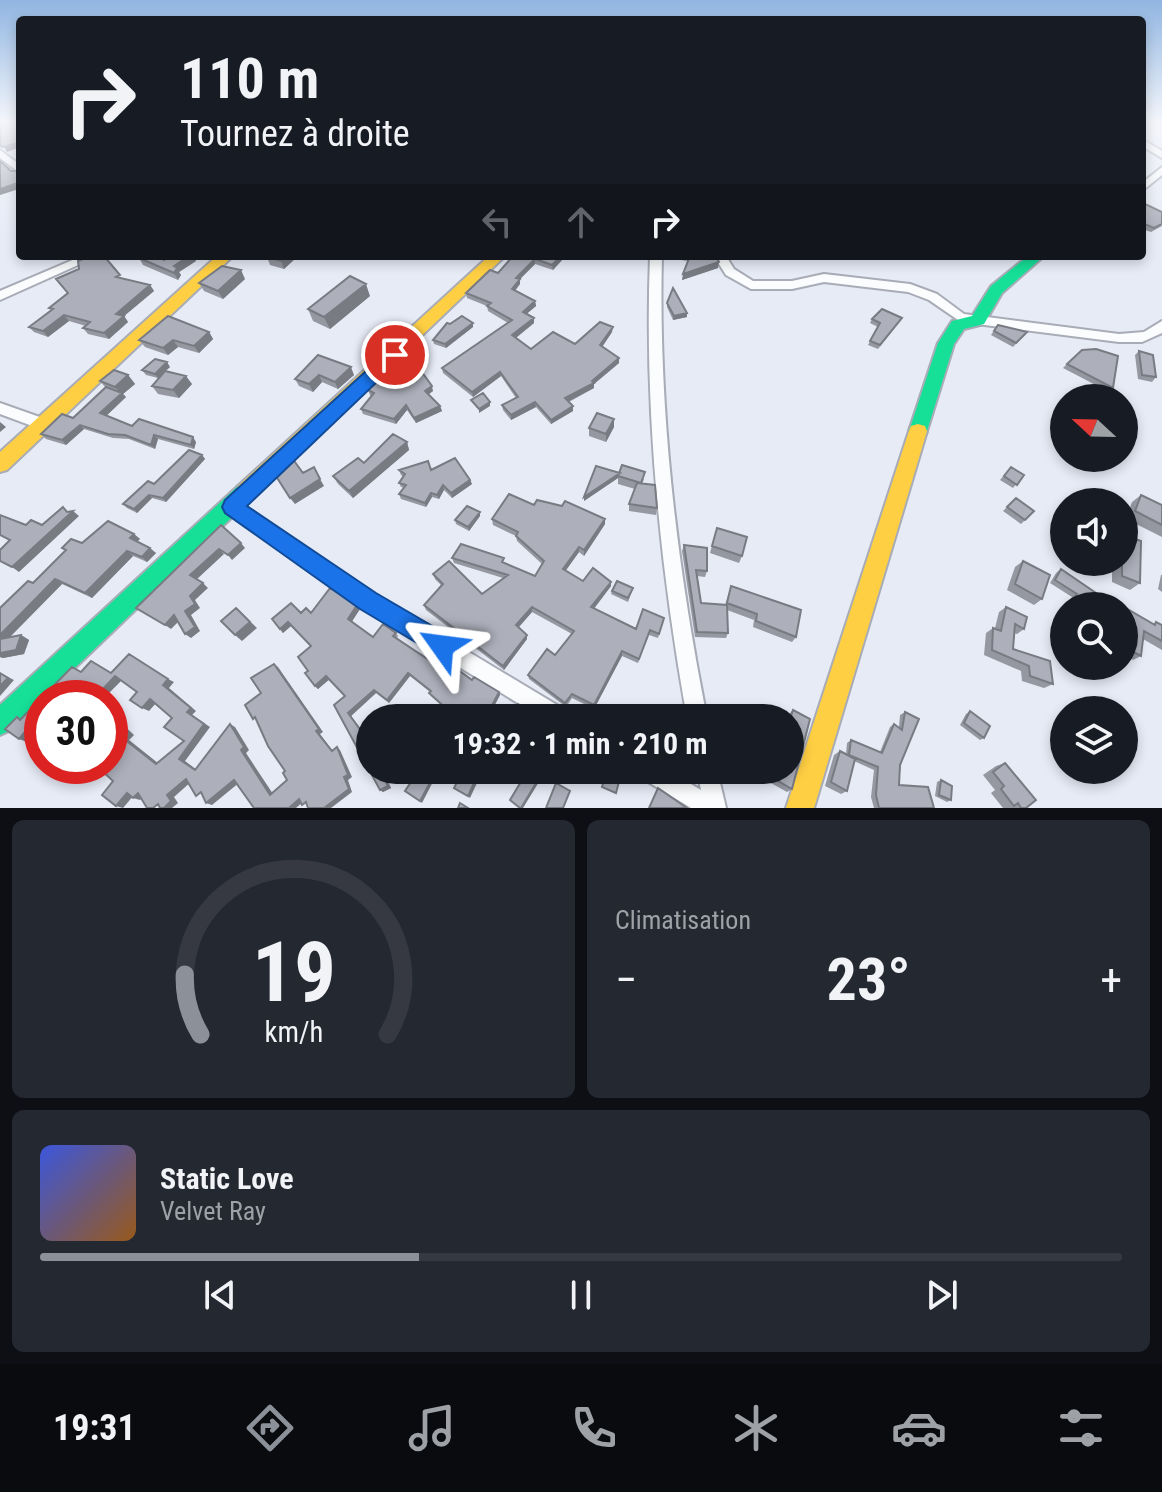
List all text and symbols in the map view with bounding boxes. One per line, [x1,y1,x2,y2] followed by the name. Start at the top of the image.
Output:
[180,46,319,112] text: 110 m
[48,48,152,152] icon: right
[180,113,410,155] text: Tournez à droite
[475,200,519,244] icon: left
[559,200,603,244] icon: ahead
[643,200,687,244] icon: right
[361,321,429,389] pin
[373,333,417,377] icon: arrive
[1050,384,1138,472] north arrow
[1050,384,1138,784] map controls
[1050,488,1138,576] button: sound
[1050,592,1138,680] button: search
[400,604,484,688] position arrow
[24,680,128,784] speed limit sign: 30
[1050,696,1138,784] button: layers
[453,726,707,761] text: 19:32 · 1 min · 210 m
[615,905,751,935] text: Climatisation
[251,924,336,1021] text: 19
[827,944,911,1015] text: 23°
[615,954,637,1006] text: −
[1100,954,1122,1006] text: +
[264,1015,323,1049] text: km/h
[160,1161,294,1196] text: Static Love
[160,1196,266,1226] text: Velvet Ray
[198,1273,242,1317] icon: previous
[559,1273,603,1317] icon: pause
[920,1273,964,1317] icon: next
[242,1400,298,1456] icon: directions
[404,1400,460,1456] icon: music
[566,1400,622,1456] icon: phone
[728,1400,784,1456] icon: climate
[891,1400,947,1456] icon: car
[1053,1400,1109,1456] icon: filters
[53,1407,136,1449] text: 19:31

